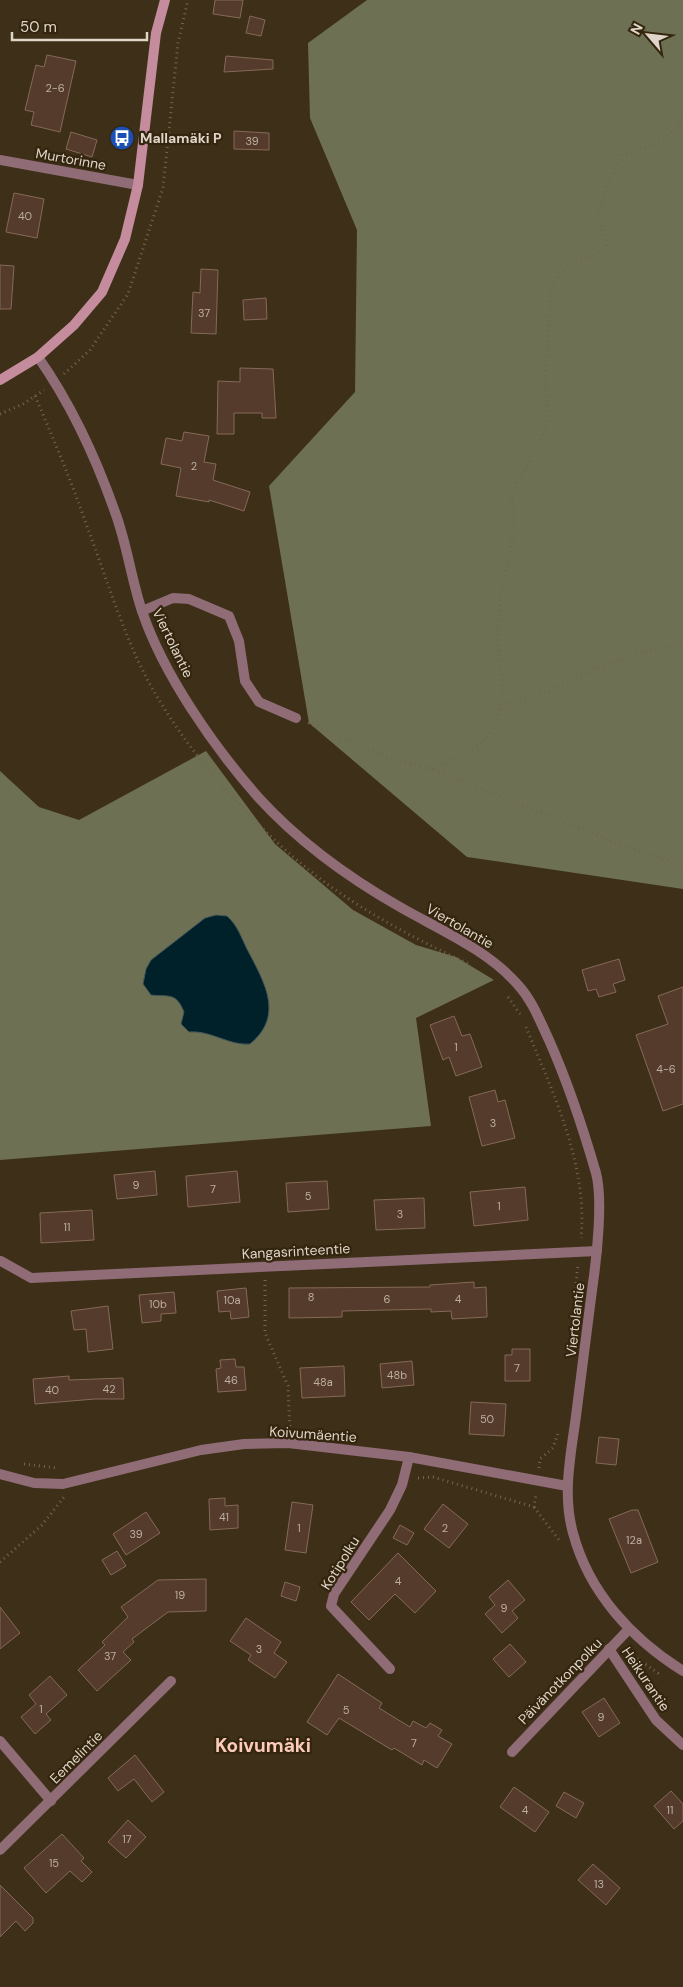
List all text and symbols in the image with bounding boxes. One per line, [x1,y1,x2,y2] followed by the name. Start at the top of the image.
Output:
[12,10,148,42] scale bar
[623,10,673,60] north arrow
[20,17,57,37] text: 50 m
[626,20,647,38] text: N
[45,81,65,95] house number: 2-6
[109,125,135,151] bus stop icon: Mallamäki P
[140,129,222,147] place label: Mallamäki P
[245,134,259,148] house number: 39
[34,144,108,174] street label: Murtorinne
[18,209,32,223] house number: 40
[198,306,210,320] house number: 37
[191,459,197,473] house number: 2
[148,605,198,681] street label: Viertolantie
[423,899,497,953] street label: Viertolantie
[454,1040,458,1054] house number: 1
[656,1062,676,1076] house number: 4-6
[490,1116,496,1130] house number: 3
[133,1178,140,1192] house number: 9
[210,1182,216,1196] house number: 7
[305,1189,312,1203] house number: 5
[497,1199,501,1213] house number: 1
[397,1207,403,1221] house number: 3
[64,1220,70,1234] house number: 11
[241,1239,351,1263] street label: Kangasrinteentie
[561,1282,589,1358] street label: Viertolantie
[308,1290,314,1304] house number: 8
[384,1292,391,1306] house number: 6
[455,1292,462,1306] house number: 4
[224,1293,240,1307] house number: 10a
[149,1297,167,1311] house number: 10b
[514,1361,520,1375] house number: 7
[387,1368,407,1382] house number: 48b
[224,1373,238,1387] house number: 46
[313,1375,333,1389] house number: 48a
[102,1382,116,1396] house number: 42
[45,1383,59,1397] house number: 40
[480,1412,494,1426] house number: 50
[269,1422,357,1446] street label: Koivumäentie
[219,1510,229,1524] house number: 41
[297,1521,301,1535] house number: 1
[442,1521,448,1535] house number: 2
[129,1527,143,1541] house number: 39
[317,1533,363,1593] street label: Kotipolku
[626,1533,642,1547] house number: 12a
[395,1574,402,1588] house number: 4
[175,1588,185,1602] house number: 19
[501,1601,508,1615] house number: 9
[514,1634,606,1728] street label: Päivänotkonpolku
[256,1642,262,1656] house number: 3
[618,1643,674,1715] street label: Heikurantie
[104,1649,116,1663] house number: 37
[39,1702,43,1716] house number: 1
[343,1703,350,1717] house number: 5
[598,1710,605,1724] house number: 9
[46,1727,106,1787] street label: Eemelintie
[215,1733,311,1758] district label: Koivumäki
[411,1736,417,1750] house number: 7
[522,1803,529,1817] house number: 4
[667,1803,673,1817] house number: 11
[122,1832,132,1846] house number: 17
[49,1856,59,1870] house number: 15
[594,1877,604,1891] house number: 13

